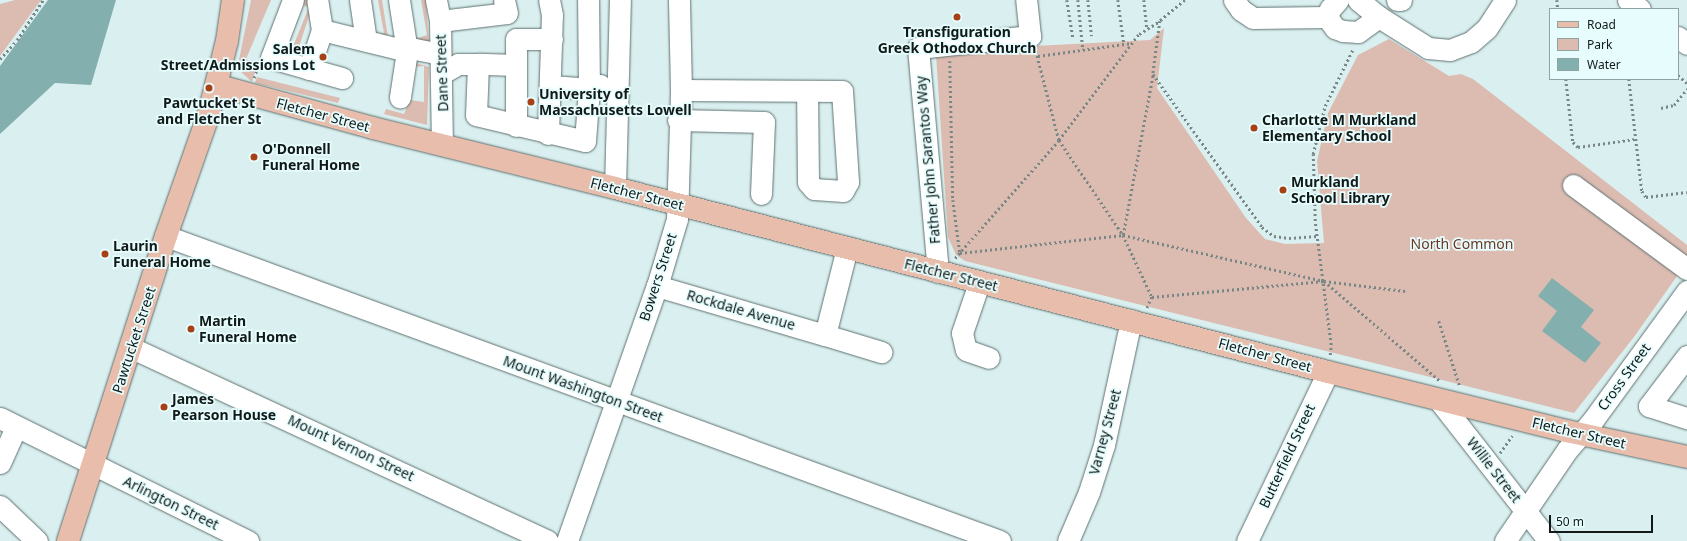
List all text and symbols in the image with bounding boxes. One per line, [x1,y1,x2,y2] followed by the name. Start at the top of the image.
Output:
[1549,8,1679,80] legend
[952,12,962,22] marker: Transfiguration Greek Othodox Church
[1587,16,1616,33] text: Road
[878,24,1036,56] place label: Transfiguration Greek Othodox Church
[432,34,452,112] street label: Dane Street
[1587,36,1612,53] text: Park
[161,41,315,74] place label: Salem Street/Admissions Lot
[318,52,328,62] marker: Salem Street/Admissions Lot
[1587,56,1621,73] text: Water
[912,75,944,245] street label: Father John Sarantos Way
[204,83,214,93] marker: Pawtucket St and Fletcher St
[539,86,692,118] place label: University of Massachusetts Lowell
[157,95,261,128] place label: Pawtucket St and Fletcher St
[275,95,371,135] street label: Fletcher Street
[526,97,536,107] marker: University of Massachusetts Lowell
[1262,112,1416,144] place label: Charlotte M Murkland Elementary School
[1249,123,1259,133] marker: Charlotte M Murkland Elementary School
[262,141,360,174] place label: O'Donnell Funeral Home
[249,152,259,162] marker: O'Donnell Funeral Home
[589,174,685,214] street label: Fletcher Street
[1291,174,1390,206] place label: Murkland School Library
[1278,185,1288,195] marker: Murkland School Library
[636,231,680,323] street label: Bowers Street
[1411,236,1513,252] park label: North Common
[113,238,211,270] place label: Laurin Funeral Home
[100,249,110,259] marker: Laurin Funeral Home
[903,255,999,295] street label: Fletcher Street
[109,285,159,395] street label: Pawtucket Street
[685,286,797,334] street label: Rockdale Avenue
[199,313,297,346] place label: Martin Funeral Home
[186,324,196,334] marker: Martin Funeral Home
[1217,335,1313,375] street label: Fletcher Street
[1594,340,1654,414] street label: Cross Street
[501,352,665,426] street label: Mount Washington Street
[1086,387,1124,477] street label: Varney Street
[172,391,276,424] place label: James Pearson House
[1256,401,1318,511] street label: Butterfield Street
[159,402,169,412] marker: James Pearson House
[285,411,417,485] street label: Mount Vernon Street
[1531,414,1627,452] street label: Fletcher Street
[1463,434,1525,506] street label: Willie Street
[121,473,221,533] street label: Arlington Street
[1551,507,1655,533] scale bar
[1556,513,1584,530] text: 50 m

